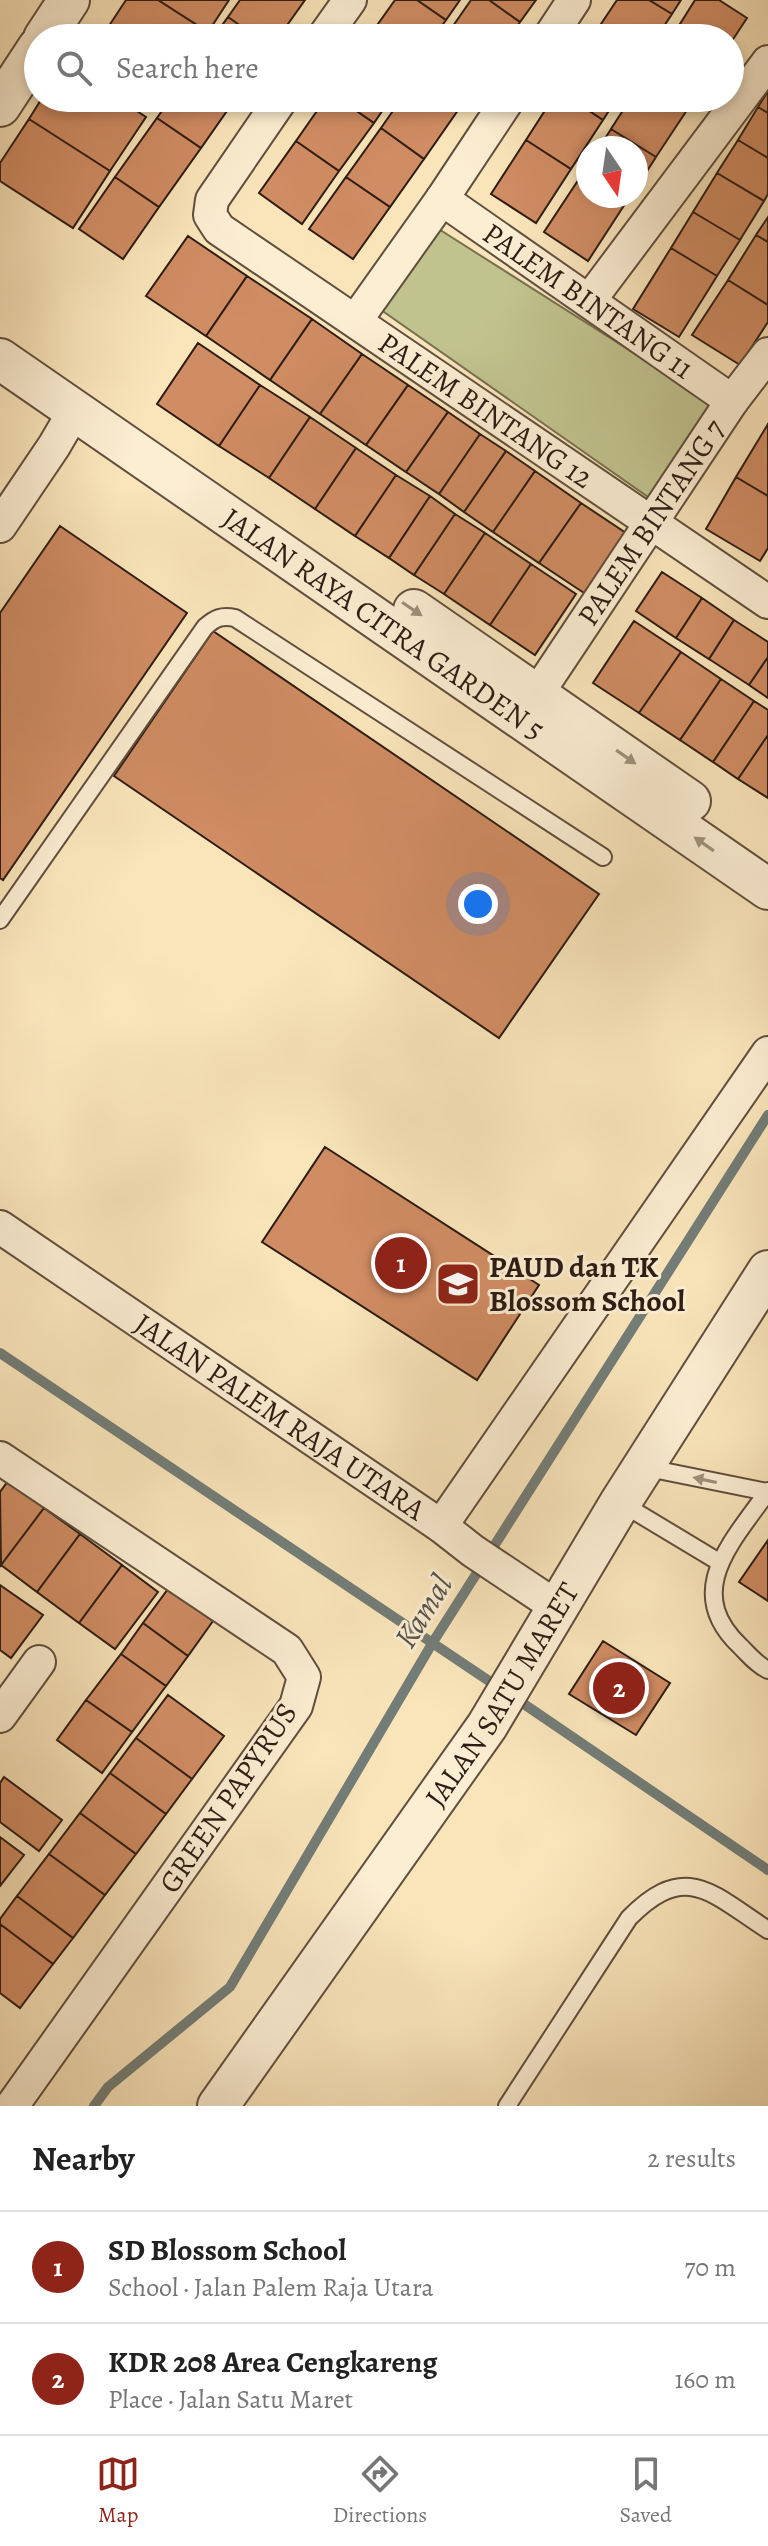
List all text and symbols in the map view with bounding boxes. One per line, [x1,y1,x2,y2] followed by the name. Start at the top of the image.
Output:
[24,24,744,112] search box
[52,46,96,90] icon: search
[116,48,259,88] text: Search here
[576,136,648,208] north arrow
[475,213,701,388] street label: PALEM BINTANG 11
[370,323,601,498] street label: PALEM BINTANG 12
[568,411,735,634] street label: PALEM BINTANG 7
[214,498,553,749] street label: JALAN RAYA CITRA GARDEN 5
[401,601,423,616] one-way arrow
[616,749,637,764] one-way arrow
[693,837,714,852] one-way arrow
[458,884,498,924] your location
[375,1233,427,1293] pin: 1
[489,1247,685,1321] place label: PAUD dan TK Blossom School
[434,1260,482,1308] school or university icon: PAUD dan TK Blossom School
[127,1304,433,1530] street label: JALAN PALEM RAJA UTARA
[692,1473,717,1486] one-way arrow
[383,1566,463,1656] water label: Kamal
[416,1574,588,1815] street label: JALAN SATU MARET
[593,1658,645,1718] pin: 2
[150,1695,306,1901] street label: GREEN PAPYRUS
[32,2135,135,2182] text: Nearby
[647,2141,736,2176] text: 2 results
[108,2230,346,2270] text: SD Blossom School
[53,2250,63,2285] text: 1
[684,2250,736,2285] text: 70 m
[108,2270,434,2305] text: School · Jalan Palem Raja Utara
[108,2342,438,2382] text: KDR 208 Area Cengkareng
[52,2362,64,2397] text: 2
[674,2362,736,2397] text: 160 m
[108,2382,353,2417] text: Place · Jalan Satu Maret
[96,2452,140,2530] tab: Map
[333,2452,427,2530] tab: Directions
[620,2452,672,2530] tab: Saved

